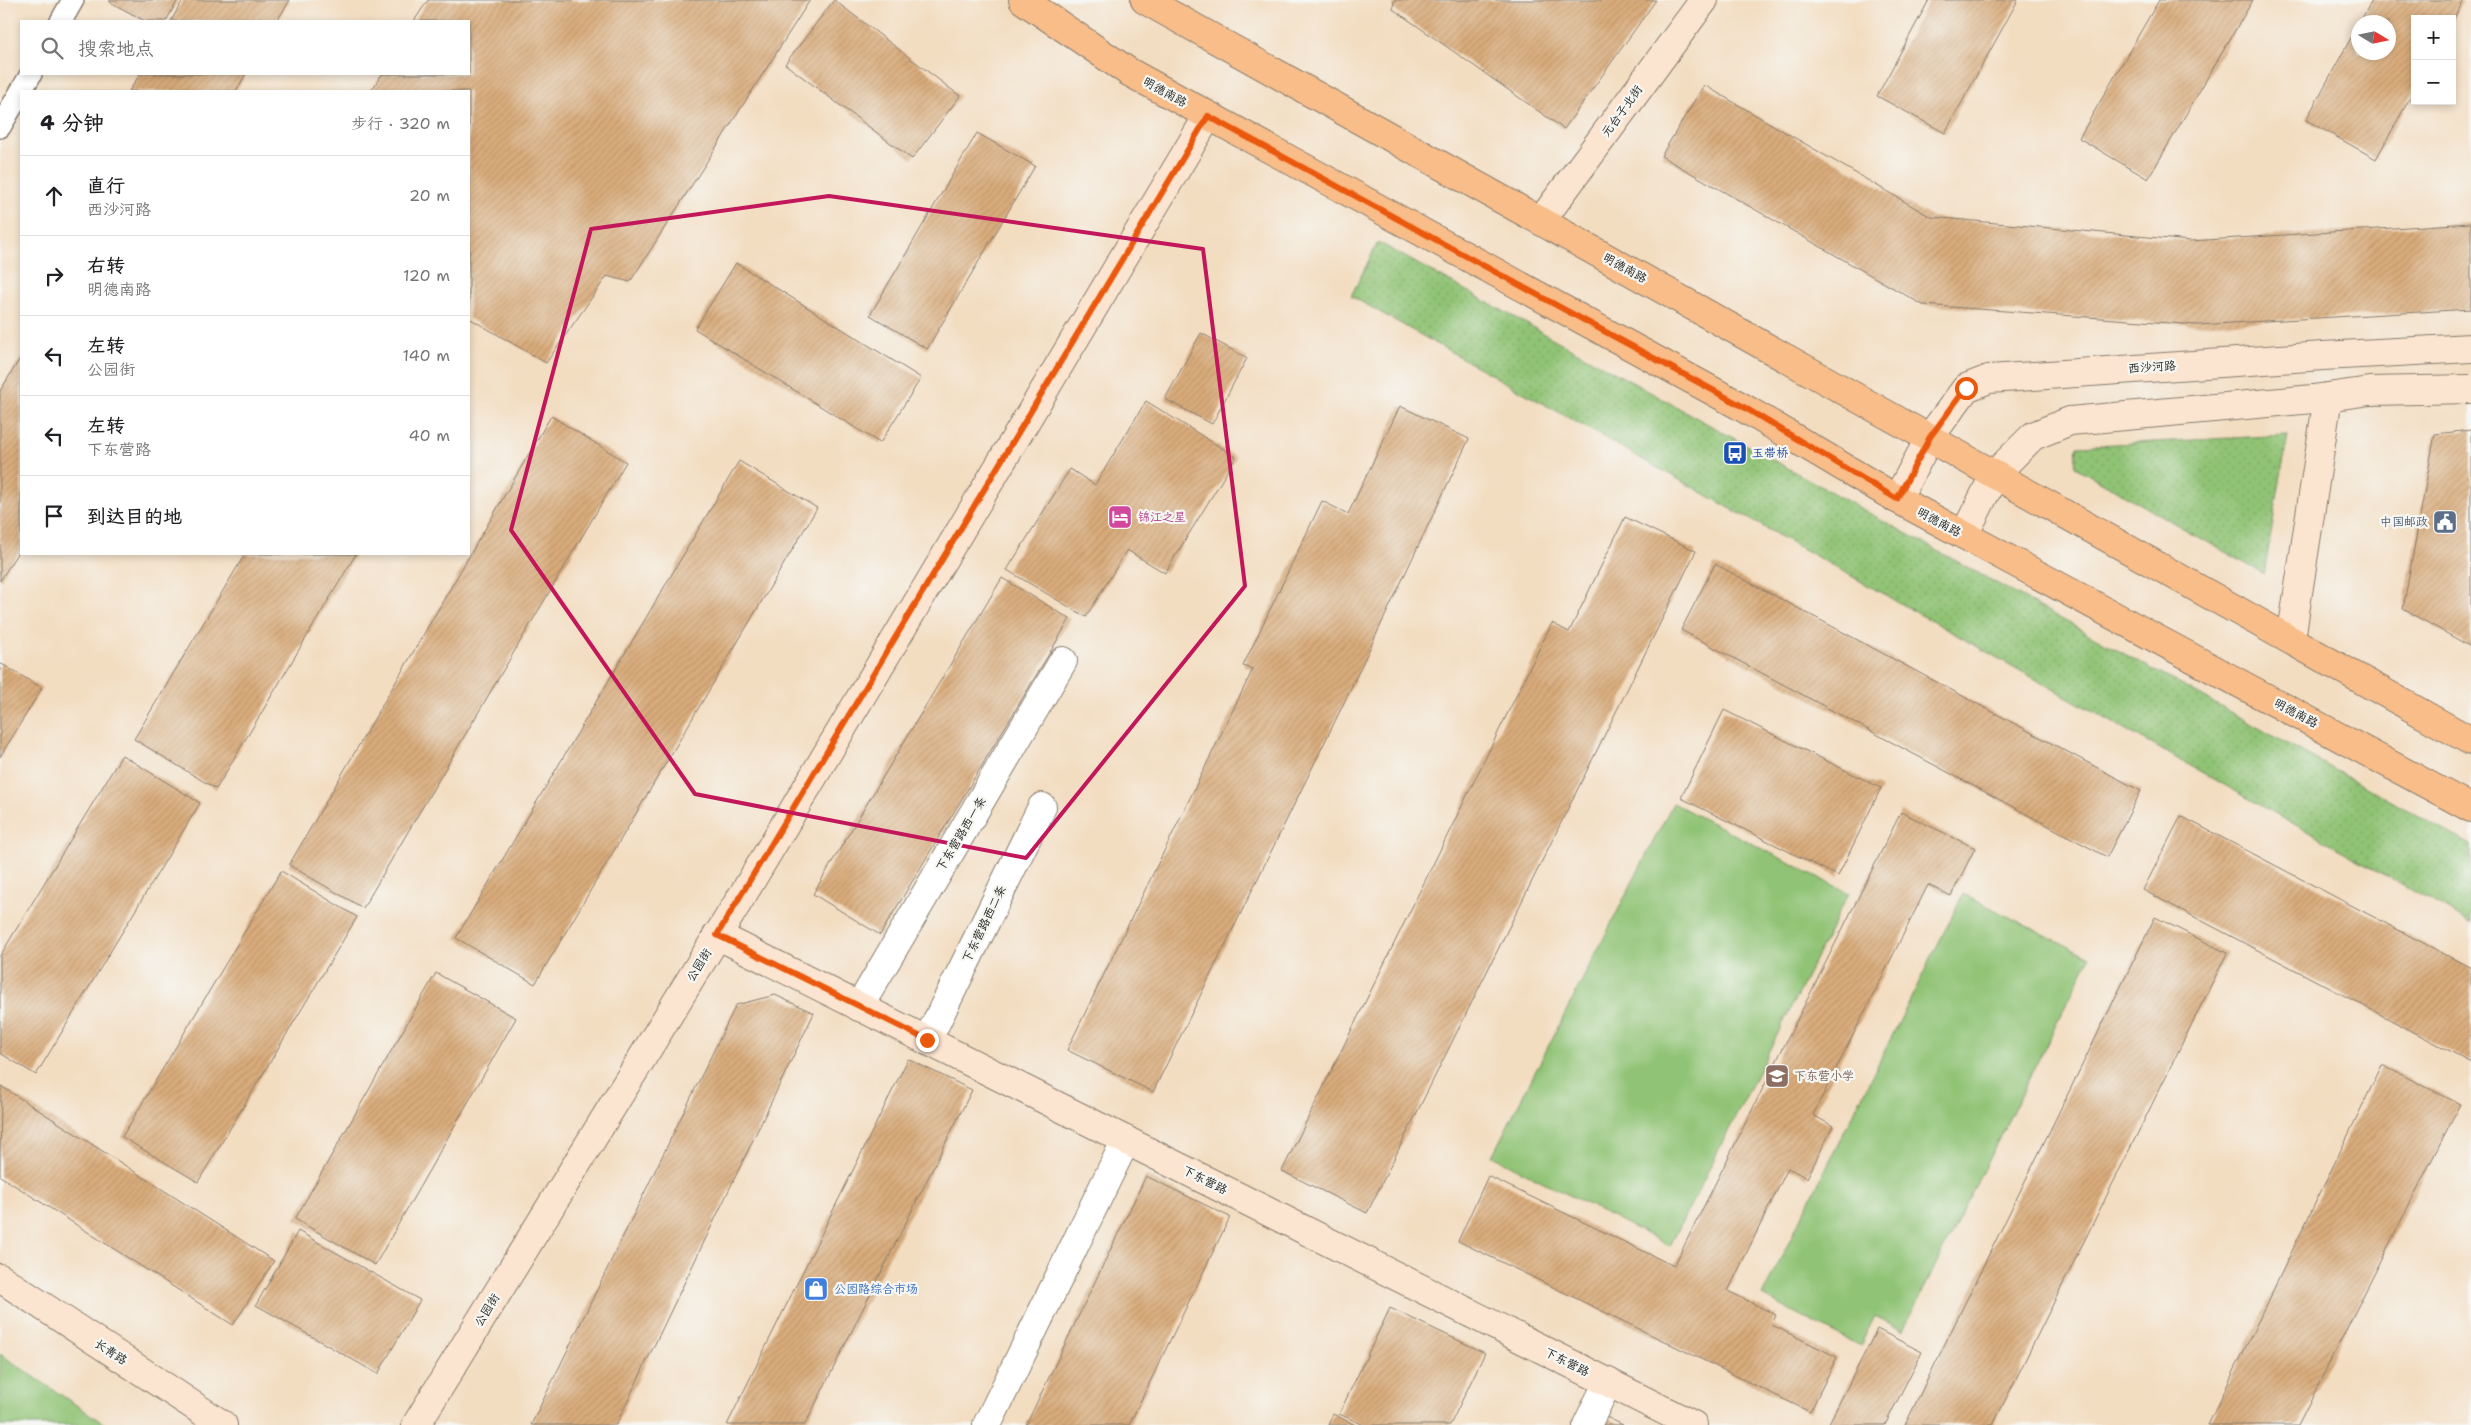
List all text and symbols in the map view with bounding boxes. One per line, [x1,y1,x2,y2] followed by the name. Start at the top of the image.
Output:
[2351,15,2396,60] north arrow
[2411,15,2456,105] map controls
[2411,15,2456,60] button: +
[20,20,470,75] search box
[38,34,66,62] icon: search
[78,36,154,61] text: 搜索地点
[2411,60,2456,105] button: −
[1140,73,1190,111] street label: 明德南路
[1598,82,1646,140] street label: 元台子北街
[40,109,104,137] text: 4 分钟
[351,113,450,134] text: 步行 · 320 m
[87,173,125,198] text: 直行
[40,182,68,210] icon: ahead
[409,185,450,206] text: 20 m
[87,199,151,220] text: 西沙河路
[1600,249,1650,287] street label: 明德南路
[87,253,125,278] text: 右转
[40,262,68,290] icon: right
[403,265,450,286] text: 120 m
[87,279,151,300] text: 明德南路
[87,333,125,358] text: 左转
[40,342,68,370] icon: left
[403,345,450,366] text: 140 m
[2127,357,2177,377] street label: 西沙河路
[87,359,135,380] text: 公园街
[1955,377,1978,400] route start
[87,413,125,438] text: 左转
[40,422,68,450] icon: left
[408,425,450,446] text: 40 m
[87,439,151,460] text: 下东营路
[1722,440,1748,466] bus stop icon: 玉带桥
[1752,445,1789,461] place label: 玉带桥
[40,502,68,530] icon: arrive
[87,504,182,529] text: 到达目的地
[1107,504,1133,530] hotel icon: 锦江之星
[1914,504,1964,540] street label: 明德南路
[1138,509,1186,525] place label: 锦江之星
[2432,509,2458,535] public building icon: 中国邮政
[2380,514,2428,530] place label: 中国邮政
[2271,695,2321,731] street label: 明德南路
[933,794,989,874] street label: 下东营路西一条
[958,883,1010,965] street label: 下东营路西二条
[683,945,715,985] street label: 公园街
[916,1029,939,1052] route end
[1764,1063,1790,1089] school or university icon: 下东营小学
[1794,1068,1854,1084] place label: 下东营小学
[1180,1162,1230,1198] street label: 下东营路
[803,1276,829,1302] shop icon: 公园路综合市场
[834,1281,918,1297] place label: 公园路综合市场
[471,1290,503,1330] street label: 公园街
[92,1335,130,1369] street label: 长青路
[1542,1344,1592,1380] street label: 下东营路

